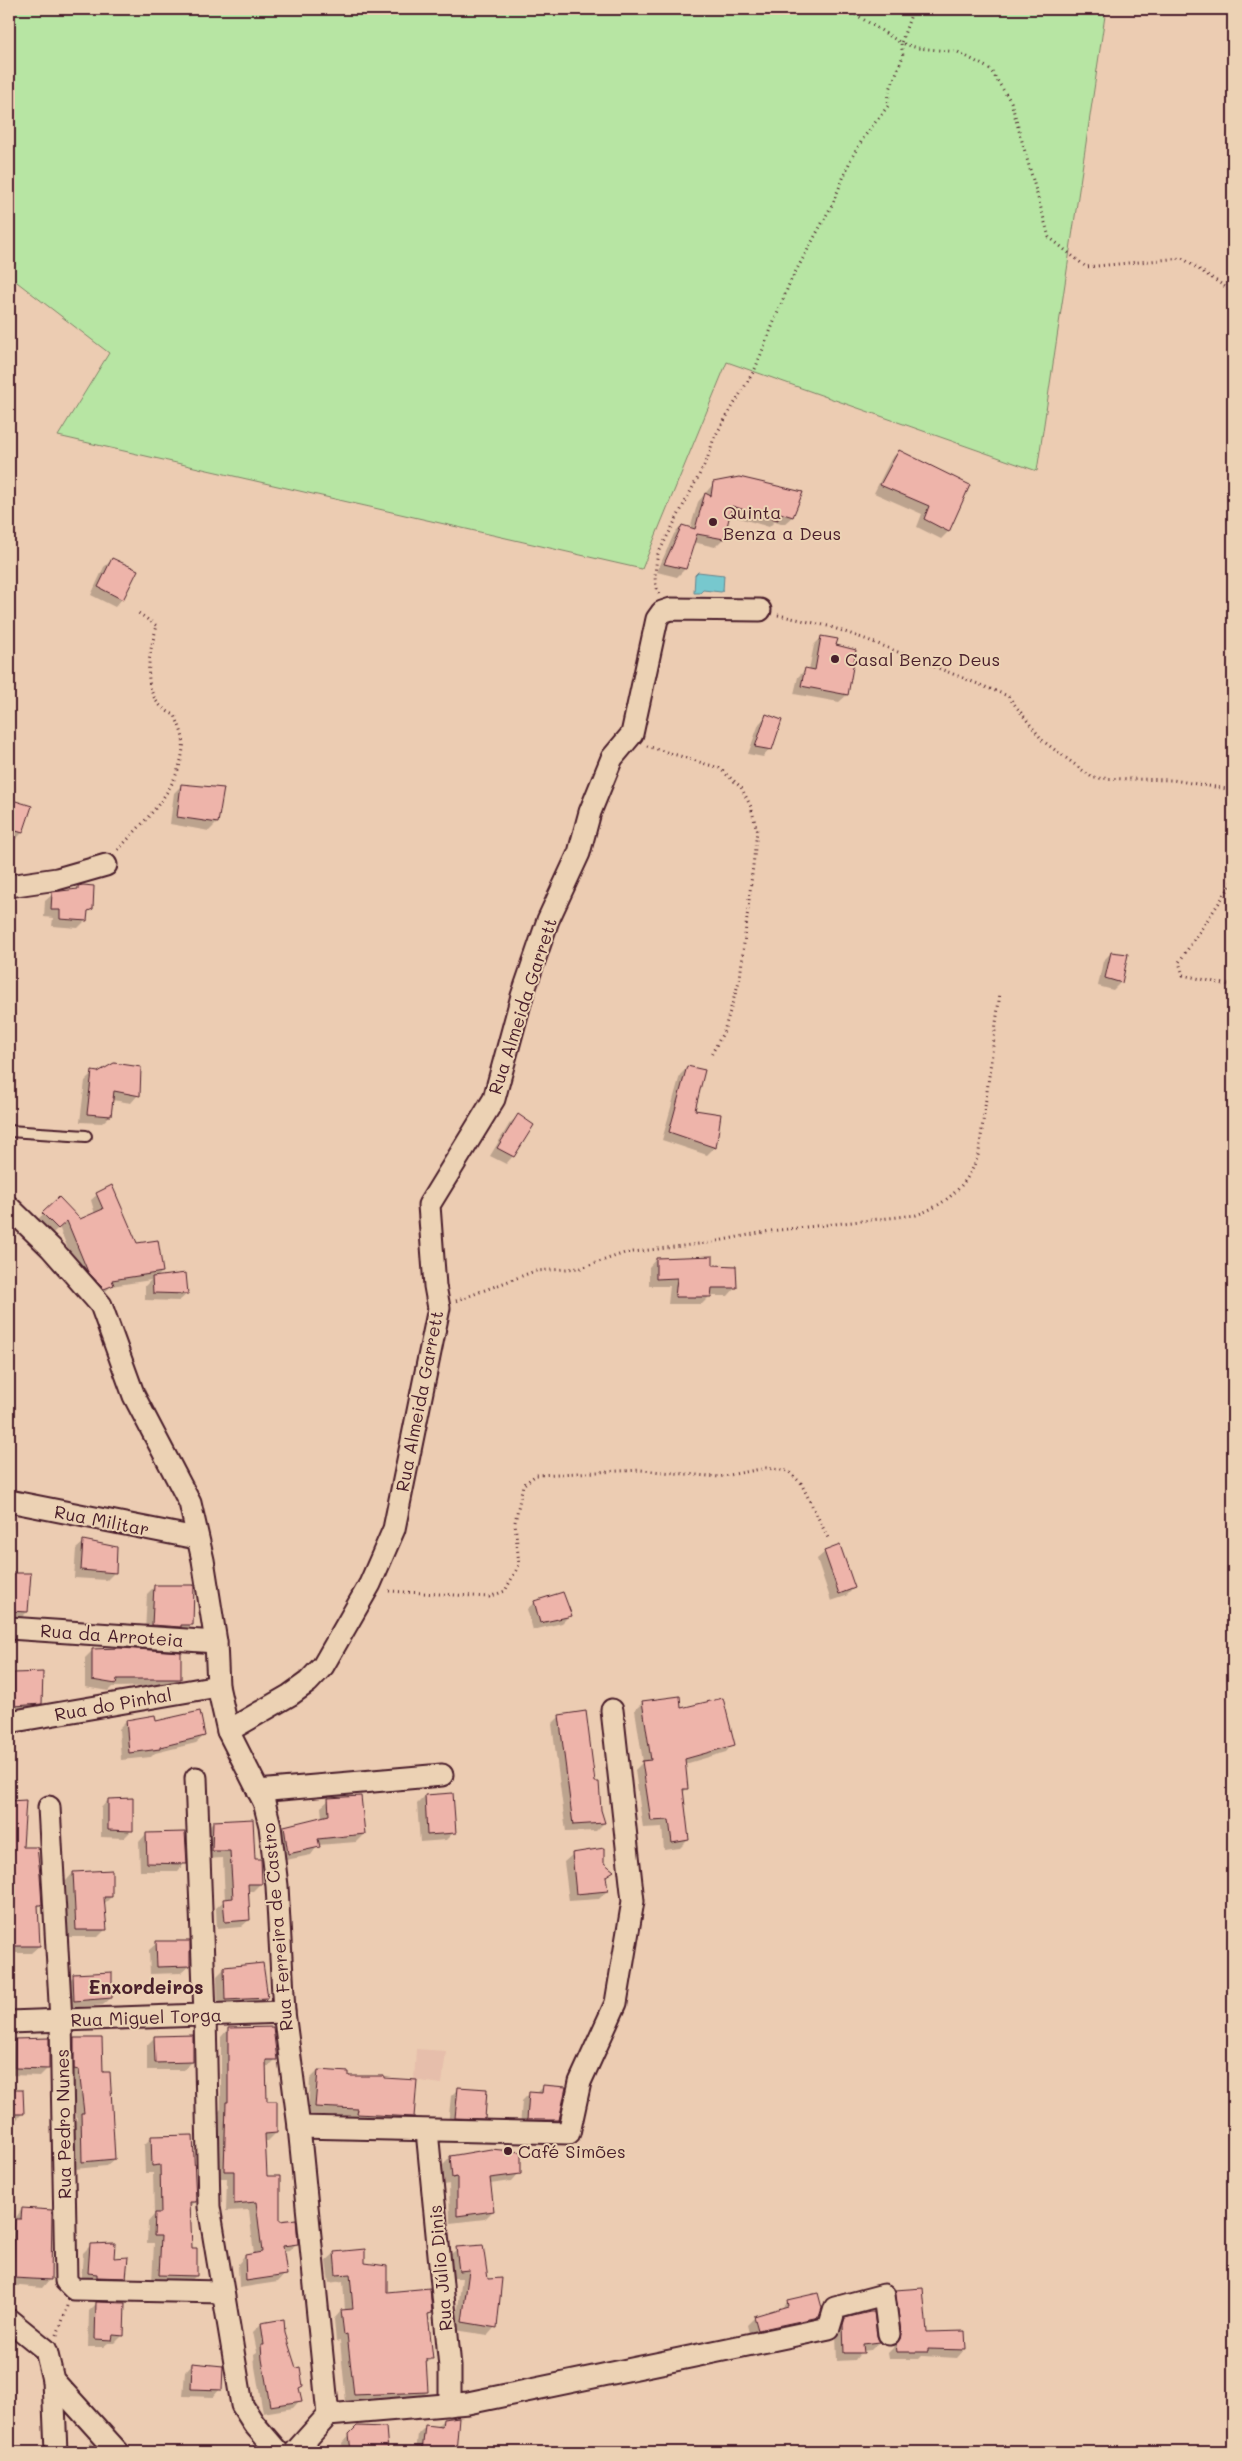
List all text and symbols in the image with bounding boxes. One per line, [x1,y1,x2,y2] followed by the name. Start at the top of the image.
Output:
[723,500,841,545] place label: Quinta Benza a Deus
[707,516,719,528] marker: Quinta Benza a Deus
[845,647,1000,671] place label: Casal Benzo Deus
[829,653,841,665] marker: Casal Benzo Deus
[482,915,562,1097] street label: Rua Almeida Garrett
[390,1308,448,1494] street label: Rua Almeida Garrett
[52,1499,152,1541] street label: Rua Militar
[39,1618,185,1652] street label: Rua da Arroteia
[53,1682,173,1726] street label: Rua do Pinhal
[256,1822,298,2032] street label: Rua Ferreira de Castro
[88,1974,204,1999] district label: Enxordeiros
[70,2002,222,2032] street label: Rua Miguel Torga
[50,2049,76,2199] street label: Rua Pedro Nunes
[518,2139,626,2163] place label: Café Simões
[502,2145,514,2157] marker: Café Simões
[423,2204,457,2332] street label: Rua Júlio Dinis

